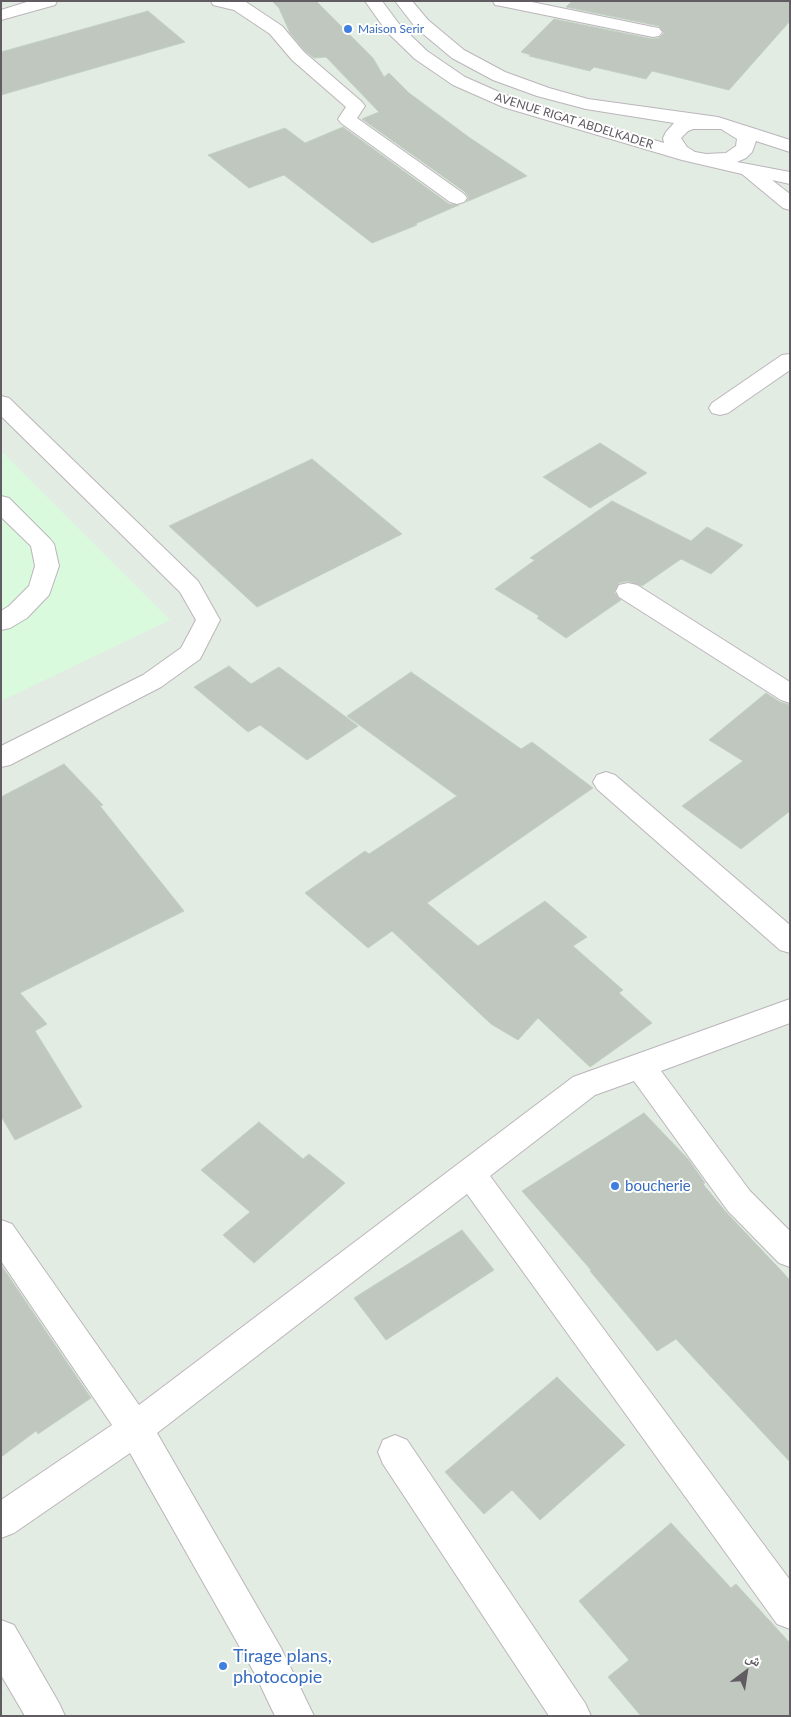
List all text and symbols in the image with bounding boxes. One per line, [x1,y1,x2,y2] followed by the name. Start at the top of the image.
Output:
[358,22,424,36] place label: Maison Serir
[342,23,354,35] marker: Maison Serir
[493,90,655,152] street label: AVENUE RIGAT ABDELKADER
[625,1177,691,1195] place label: boucherie
[609,1180,621,1192] marker: boucherie
[233,1645,332,1688] place label: Tirage plans, photocopie
[721,1647,771,1697] north arrow
[743,1648,765,1670] text: ش
[217,1660,229,1672] marker: Tirage plans, photocopie

